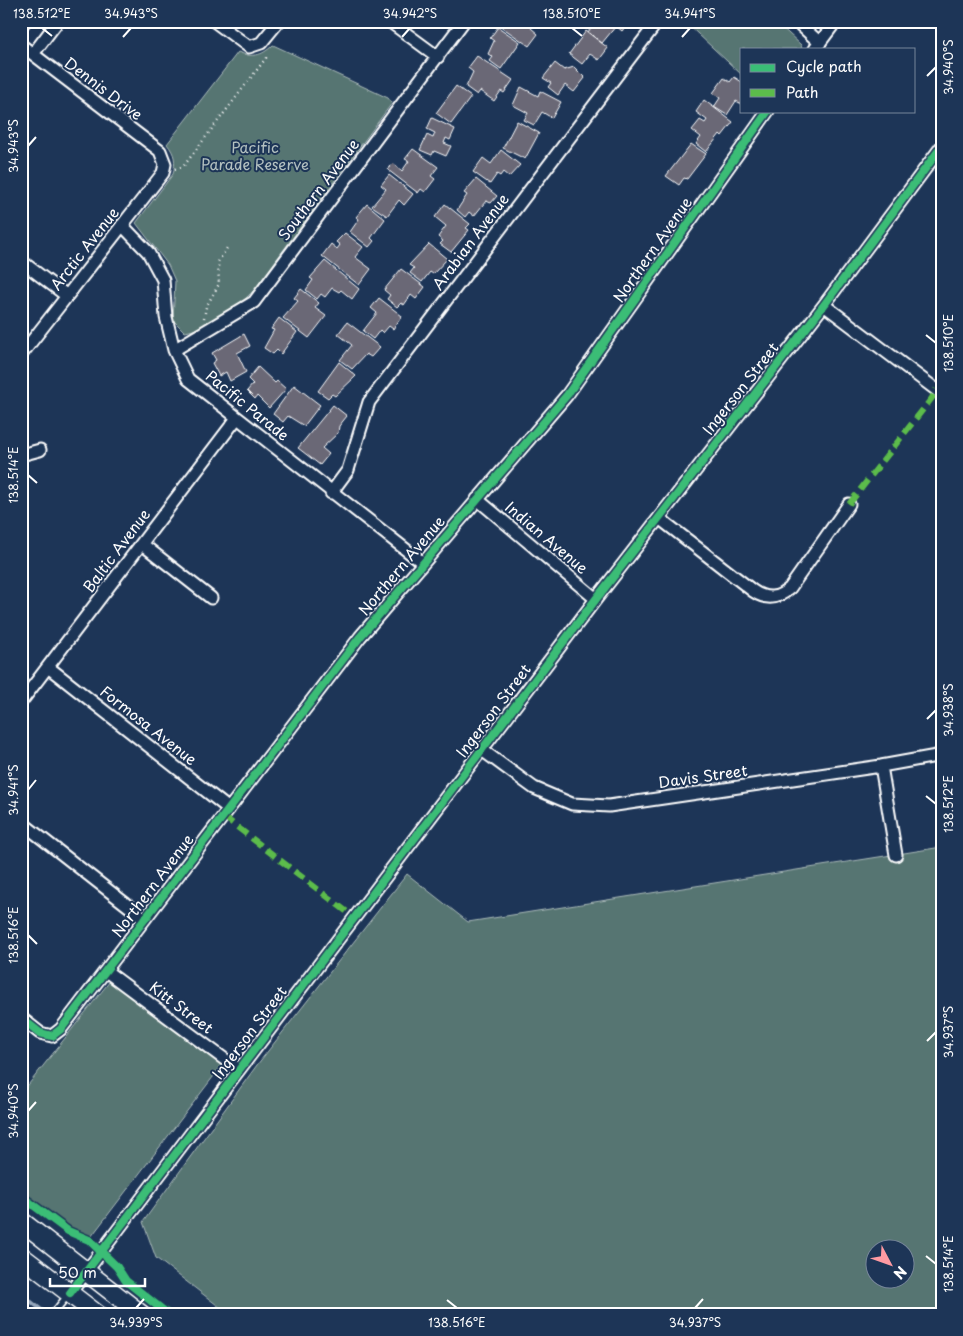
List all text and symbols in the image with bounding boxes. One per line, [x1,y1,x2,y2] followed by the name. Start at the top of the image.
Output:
[13,4,71,22] text: 138.512°E
[104,4,158,22] text: 34.943°S
[383,4,437,22] text: 34.942°S
[543,4,601,22] text: 138.510°E
[664,4,716,22] text: 34.941°S
[939,39,957,95] text: 34.940°S
[740,48,916,112] legend
[60,51,148,125] street label: Dennis Drive
[786,54,862,77] text: Cycle path
[786,80,818,103] text: Path
[4,119,22,173] text: 34.943°S
[272,133,364,245] street label: Southern Avenue
[201,135,309,175] park label: Pacific Parade Reserve
[426,188,514,294] street label: Arabian Avenue
[607,192,697,307] street label: Northern Avenue
[44,202,124,295] street label: Arctic Avenue
[939,314,957,372] text: 138.510°E
[696,337,783,439] street label: Ingerson Street
[201,364,295,446] street label: Pacific Parade
[4,446,22,504] text: 138.514°E
[500,495,593,578] street label: Indian Avenue
[77,503,155,597] street label: Baltic Avenue
[352,510,450,620] street label: Northern Avenue
[450,658,536,762] street label: Ingerson Street
[96,680,202,770] street label: Formosa Avenue
[939,683,957,737] text: 34.938°S
[657,758,749,793] street label: Davis Street
[4,764,22,816] text: 34.941°S
[939,775,957,833] text: 138.512°E
[105,829,198,942] street label: Northern Avenue
[4,906,22,964] text: 138.516°E
[145,975,219,1038] street label: Kitt Street
[206,980,292,1084] street label: Ingerson Street
[939,1006,957,1058] text: 34.937°S
[4,1083,22,1139] text: 34.940°S
[939,1235,957,1293] text: 138.514°E
[866,1238,916,1288] north arrow
[50,1256,145,1288] scale bar
[58,1260,97,1283] text: 50 m
[889,1262,912,1284] text: N
[109,1313,163,1331] text: 34.939°S
[428,1313,486,1331] text: 138.516°E
[669,1313,721,1331] text: 34.937°S

